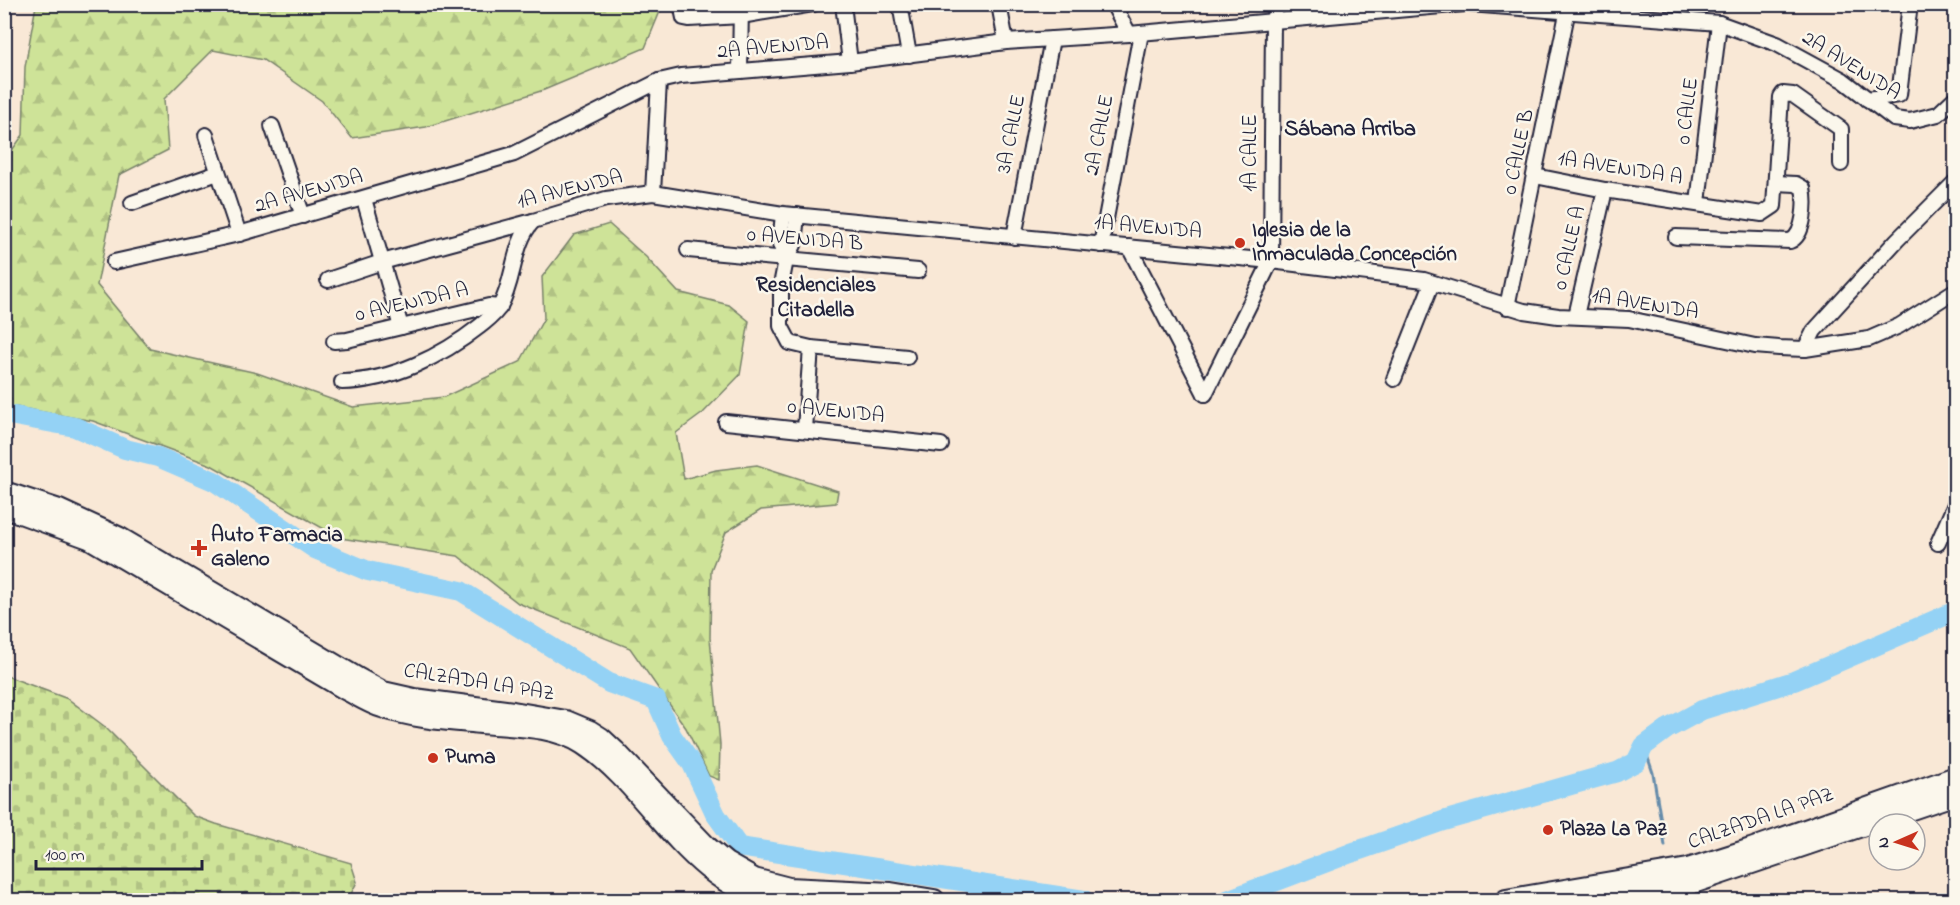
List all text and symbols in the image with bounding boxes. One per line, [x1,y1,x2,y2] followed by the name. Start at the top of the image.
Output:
[1796,24,1906,108] street label: 2A AVENIDA
[716,28,830,68] street label: 2A AVENIDA
[1669,76,1707,146] street label: 0 CALLE
[990,92,1034,176] street label: 3A CALLE
[1078,92,1122,178] street label: 2A CALLE
[1495,107,1543,197] street label: 0 CALLE B
[1236,114,1266,192] street label: 1A CALLE
[1284,114,1416,146] district label: Sábana Arriba
[1555,144,1685,194] street label: 1A AVENIDA A
[251,162,367,222] street label: 2A AVENIDA
[514,162,626,218] street label: 1A AVENIDA
[1546,203,1594,293] street label: 0 CALLE A
[1093,208,1203,248] street label: 1A AVENIDA
[1252,216,1457,270] place label: Iglesia de la Inmaculada Concepción
[746,220,864,260] street label: 0 AVENIDA B
[1233,236,1247,250] marker: Iglesia de la Inmaculada Concepción
[756,270,876,327] district label: Residenciales Citadella
[352,275,472,331] street label: 0 AVENIDA A
[1589,282,1701,328] street label: 1A AVENIDA
[786,392,886,432] street label: 0 AVENIDA
[211,521,343,575] place label: Auto Farmacia Galeno
[192,541,206,555] marker: Auto Farmacia Galeno
[401,656,557,710] street label: CALZADA LA PAZ
[445,743,495,773] place label: Puma
[426,751,440,765] marker: Puma
[1684,780,1838,858] street label: CALZADA LA PAZ
[1867,812,1927,872] north arrow
[1560,815,1668,845] place label: Plaza La Paz
[1541,823,1555,837] marker: Plaza La Paz
[36,833,202,871] scale bar
[1872,836,1896,849] text: N
[45,843,85,869] text: 100 m

